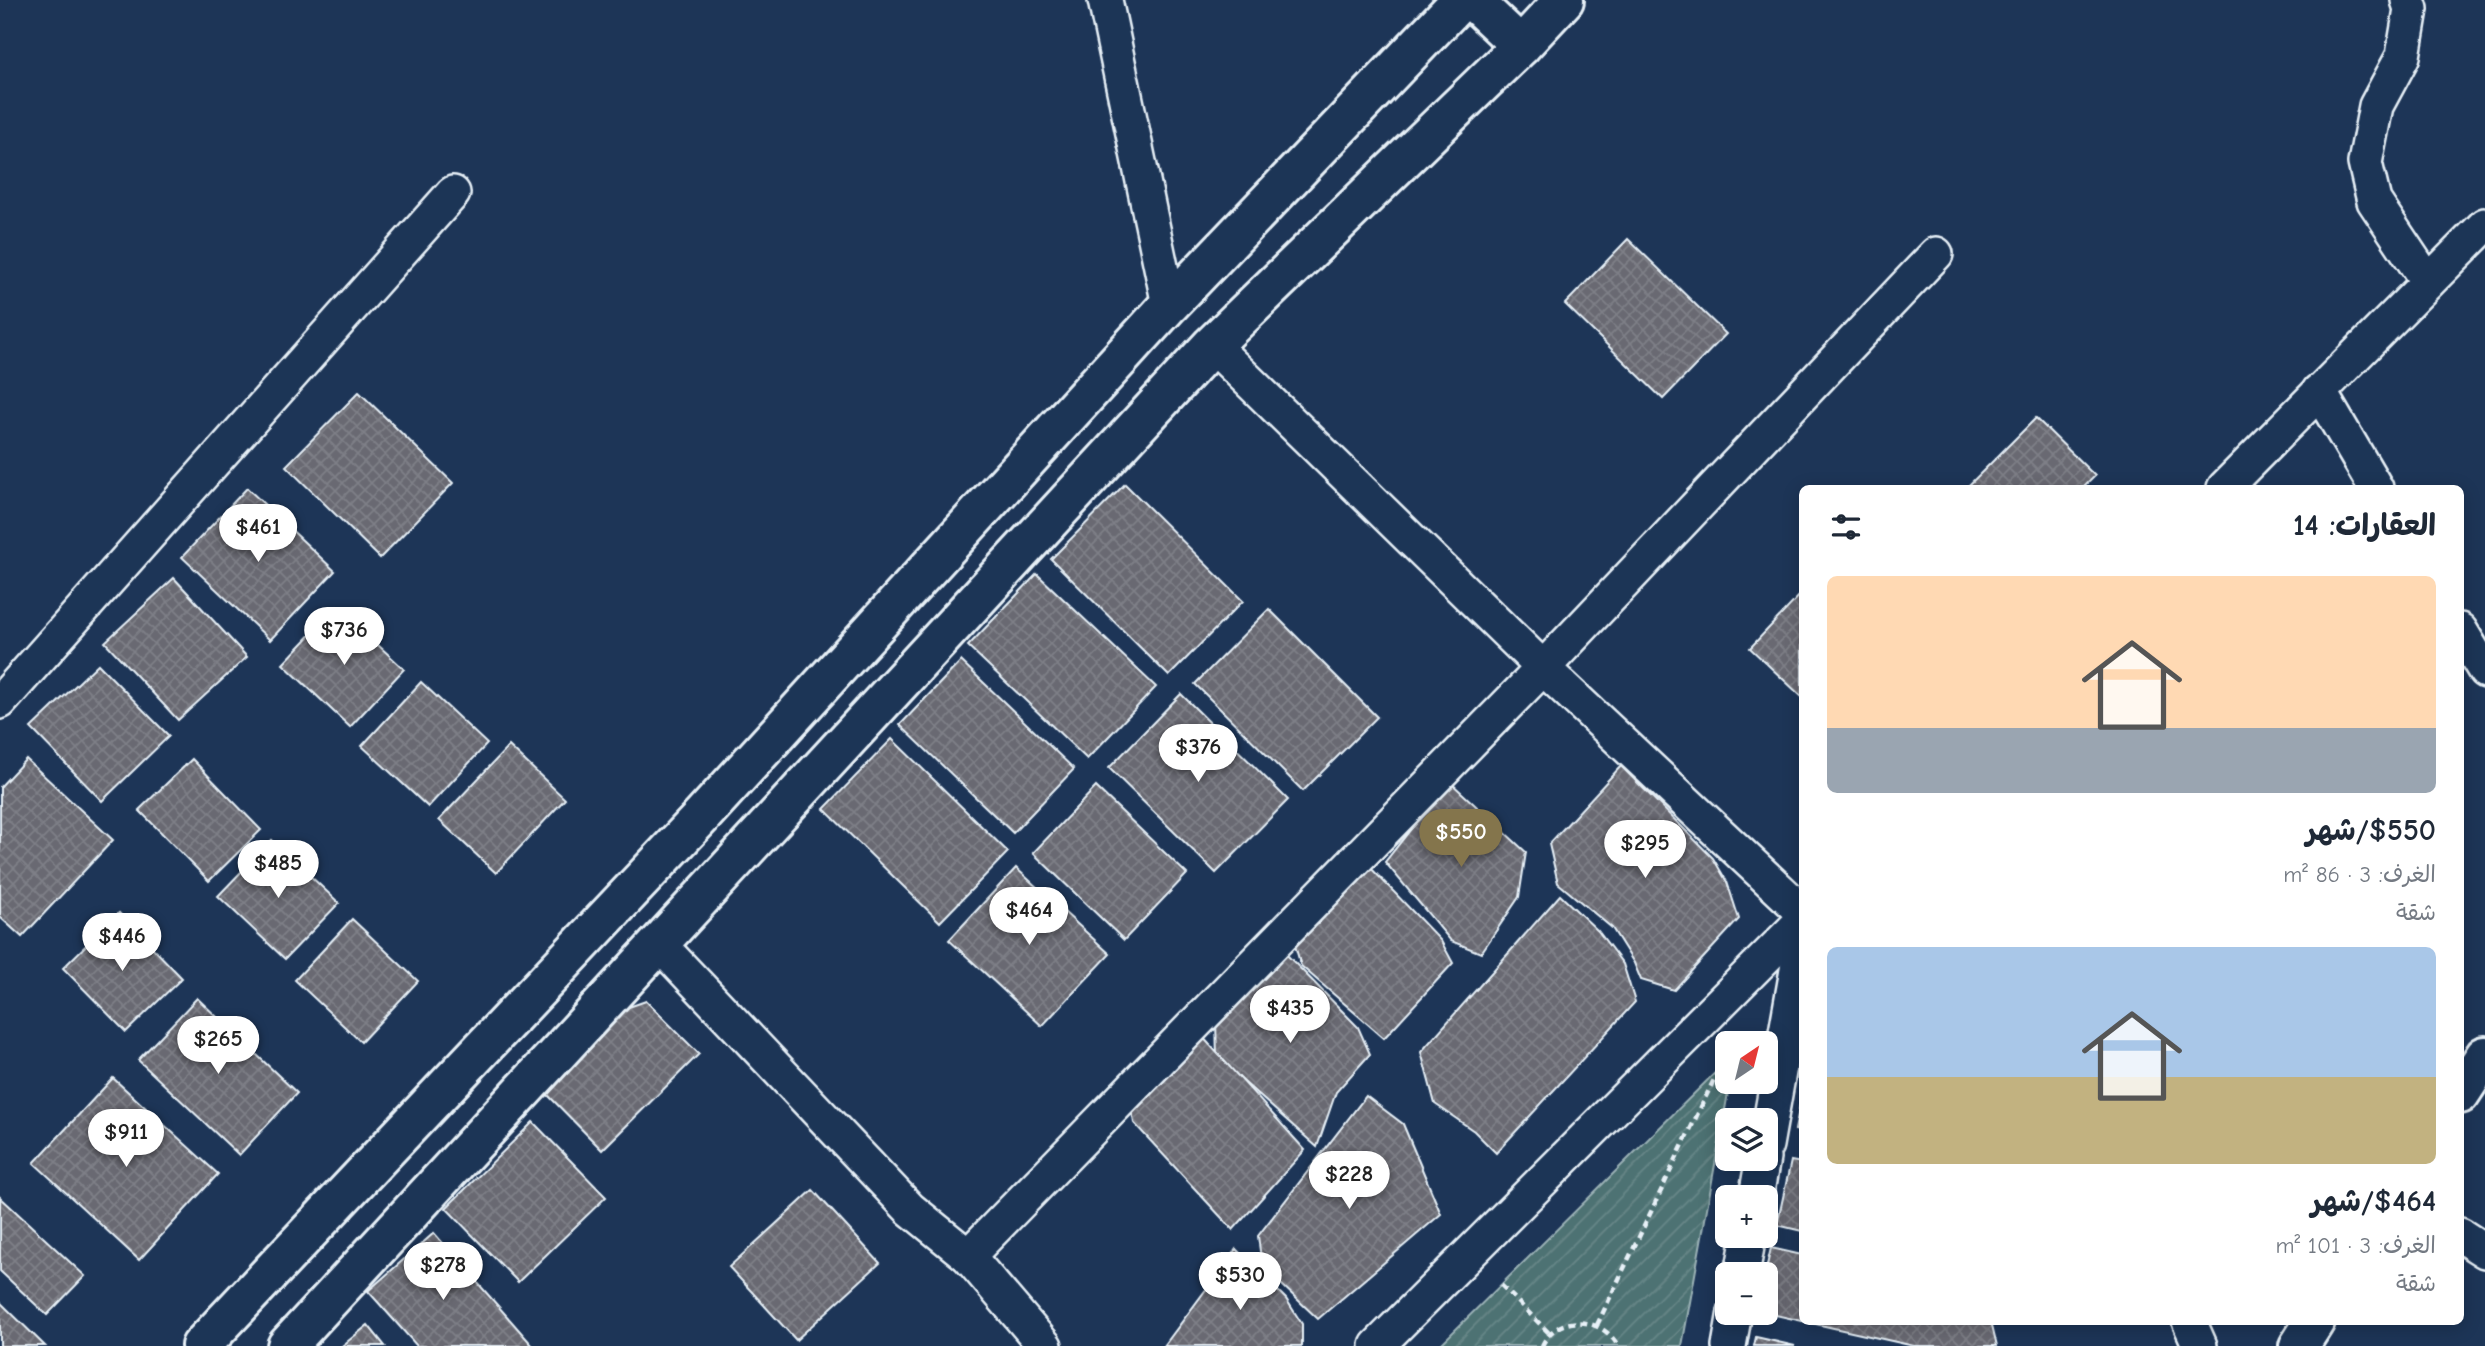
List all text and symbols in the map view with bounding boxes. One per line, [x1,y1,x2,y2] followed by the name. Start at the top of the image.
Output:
[217,504,299,564] pin: $461
[1827,508,1865,546] icon: filters
[2293,508,2436,543] text: العقارات: 14
[235,513,281,540] text: $461
[303,608,385,667] pin: $736
[320,616,368,643] text: $736
[2069,622,2195,748] icon: home
[1157,724,1239,784] pin: $376
[1175,733,1221,760] text: $376
[1420,810,1502,869] pin: $550
[2306,813,2436,848] text: $550/شهر
[1435,818,1487,845] text: $550
[1604,820,1686,880] pin: $295
[1620,829,1670,856] text: $295
[237,841,319,900] pin: $485
[254,849,302,876] text: $485
[2283,861,2436,888] text: الغرف: 3 · 86 m²
[988,888,1070,947] pin: $464
[1005,896,1053,923] text: $464
[2396,899,2436,926] text: شقة
[81,914,163,973] pin: $446
[98,922,146,949] text: $446
[1249,986,1331,1045] pin: $435
[2069,993,2195,1119] icon: home
[1266,994,1314,1021] text: $435
[177,1016,259,1076] pin: $265
[193,1025,243,1052] text: $265
[1715,1031,1778,1094] north arrow
[1715,1031,1778,1325] map controls
[1715,1108,1778,1171] button: layers
[85,1110,167,1169] pin: $911
[104,1118,148,1145] text: $911
[1308,1152,1390,1211] pin: $228
[1325,1160,1373,1187] text: $228
[2311,1184,2436,1219] text: $464/شهر
[1715,1185,1778,1248] button: +
[2275,1232,2436,1259] text: الغرف: 3 · 101 m²
[402,1242,484,1302] pin: $278
[420,1251,466,1278] text: $278
[1199,1252,1281,1312] pin: $530
[1215,1261,1265,1288] text: $530
[1715,1262,1778,1325] button: −
[2396,1270,2436,1297] text: شقة

